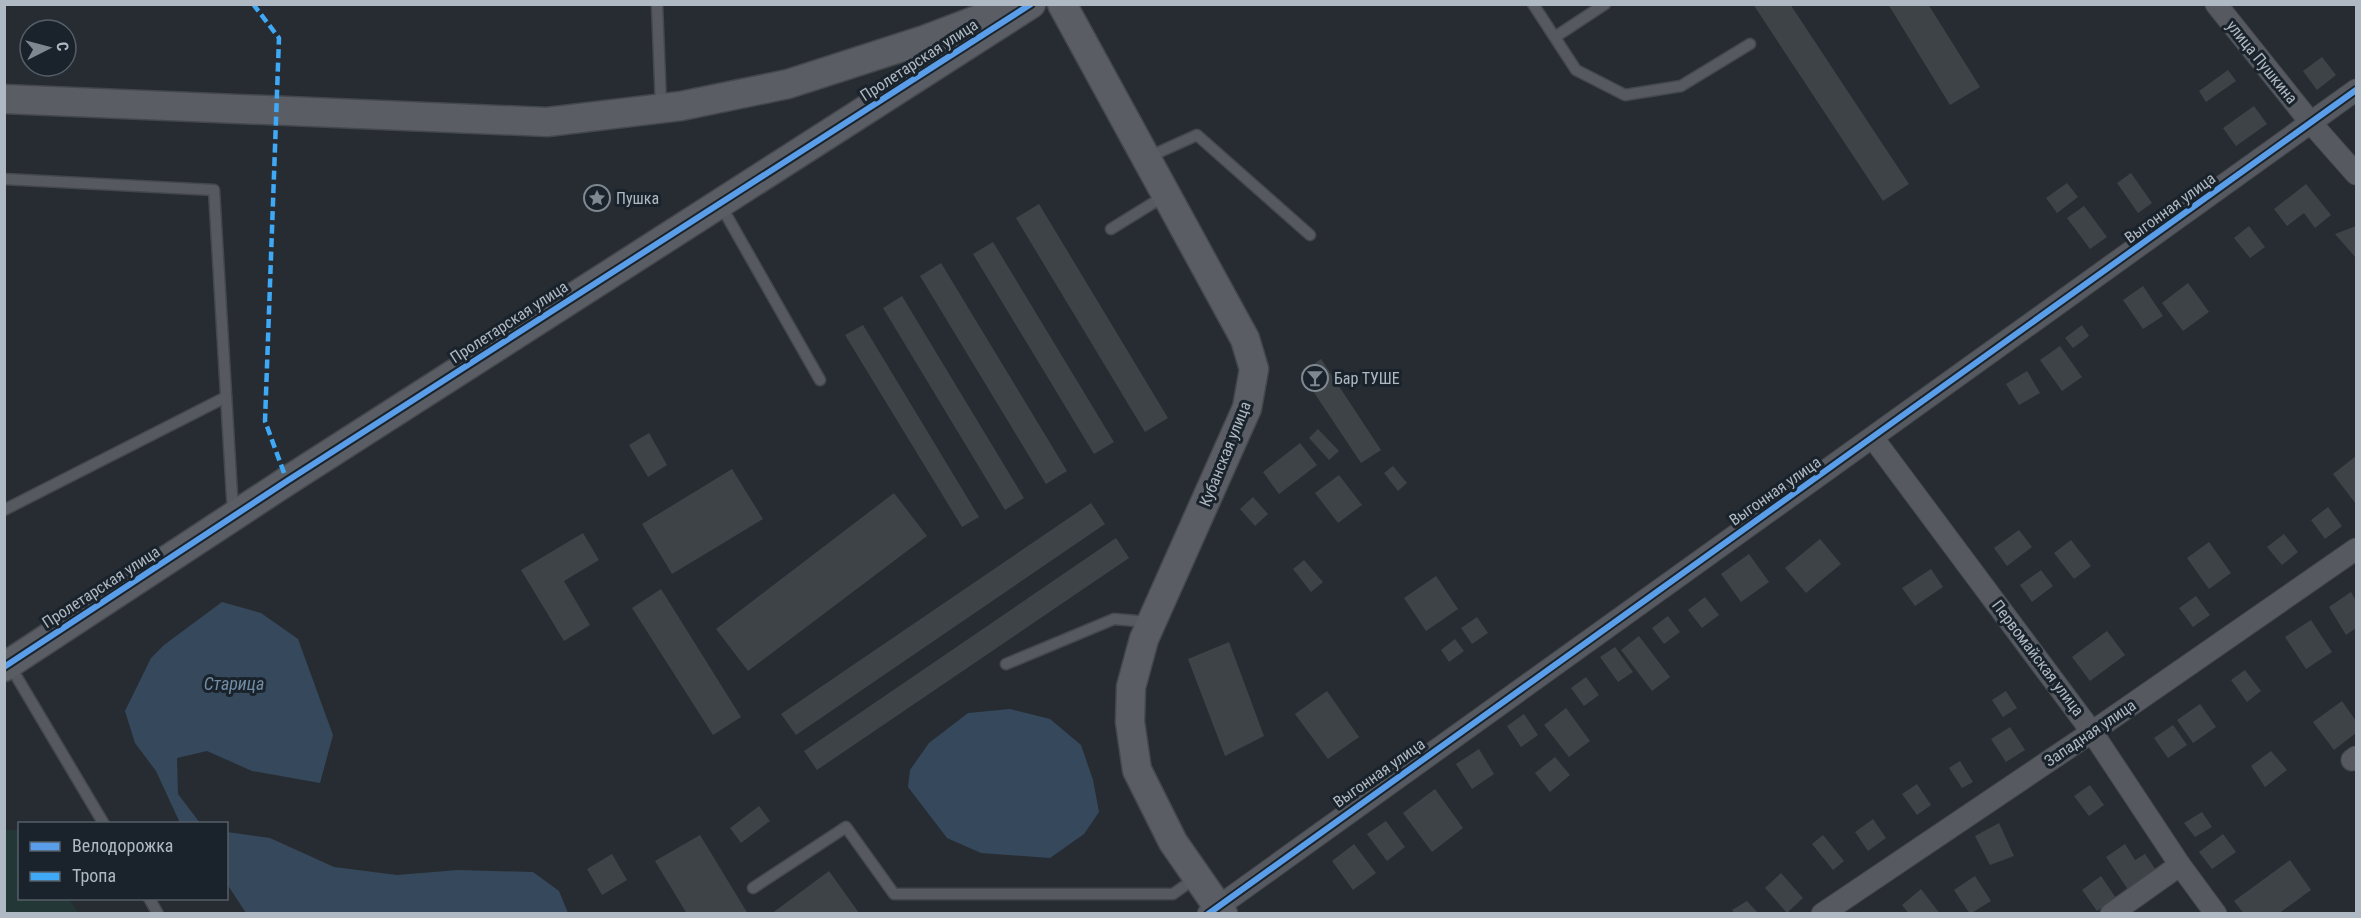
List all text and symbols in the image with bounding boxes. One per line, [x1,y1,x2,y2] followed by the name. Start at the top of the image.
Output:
[857,15,981,105] street label: Пролетарская улица
[2223,16,2301,108] street label: улица Пушкина
[18,18,78,78] north arrow
[52,41,72,52] text: С
[2121,169,2219,247] street label: Выгонная улица
[582,183,612,213] place icon: Пушка
[616,189,659,208] place label: Пушка
[447,277,571,367] street label: Пролетарская улица
[1300,363,1330,393] bar icon: Бар ТУШЕ
[1334,369,1400,388] place label: Бар ТУШЕ
[1195,399,1255,509] street label: Кубанская улица
[1726,452,1824,530] street label: Выгонная улица
[39,542,163,632] street label: Пролетарская улица
[1988,596,2088,720] street label: Первомайская улица
[204,673,264,694] water label: Старица
[2041,695,2139,771] street label: Западная улица
[1330,734,1428,812] street label: Выгонная улица
[18,822,228,900] legend
[72,835,173,856] text: Велодорожка
[72,865,116,886] text: Тропа

